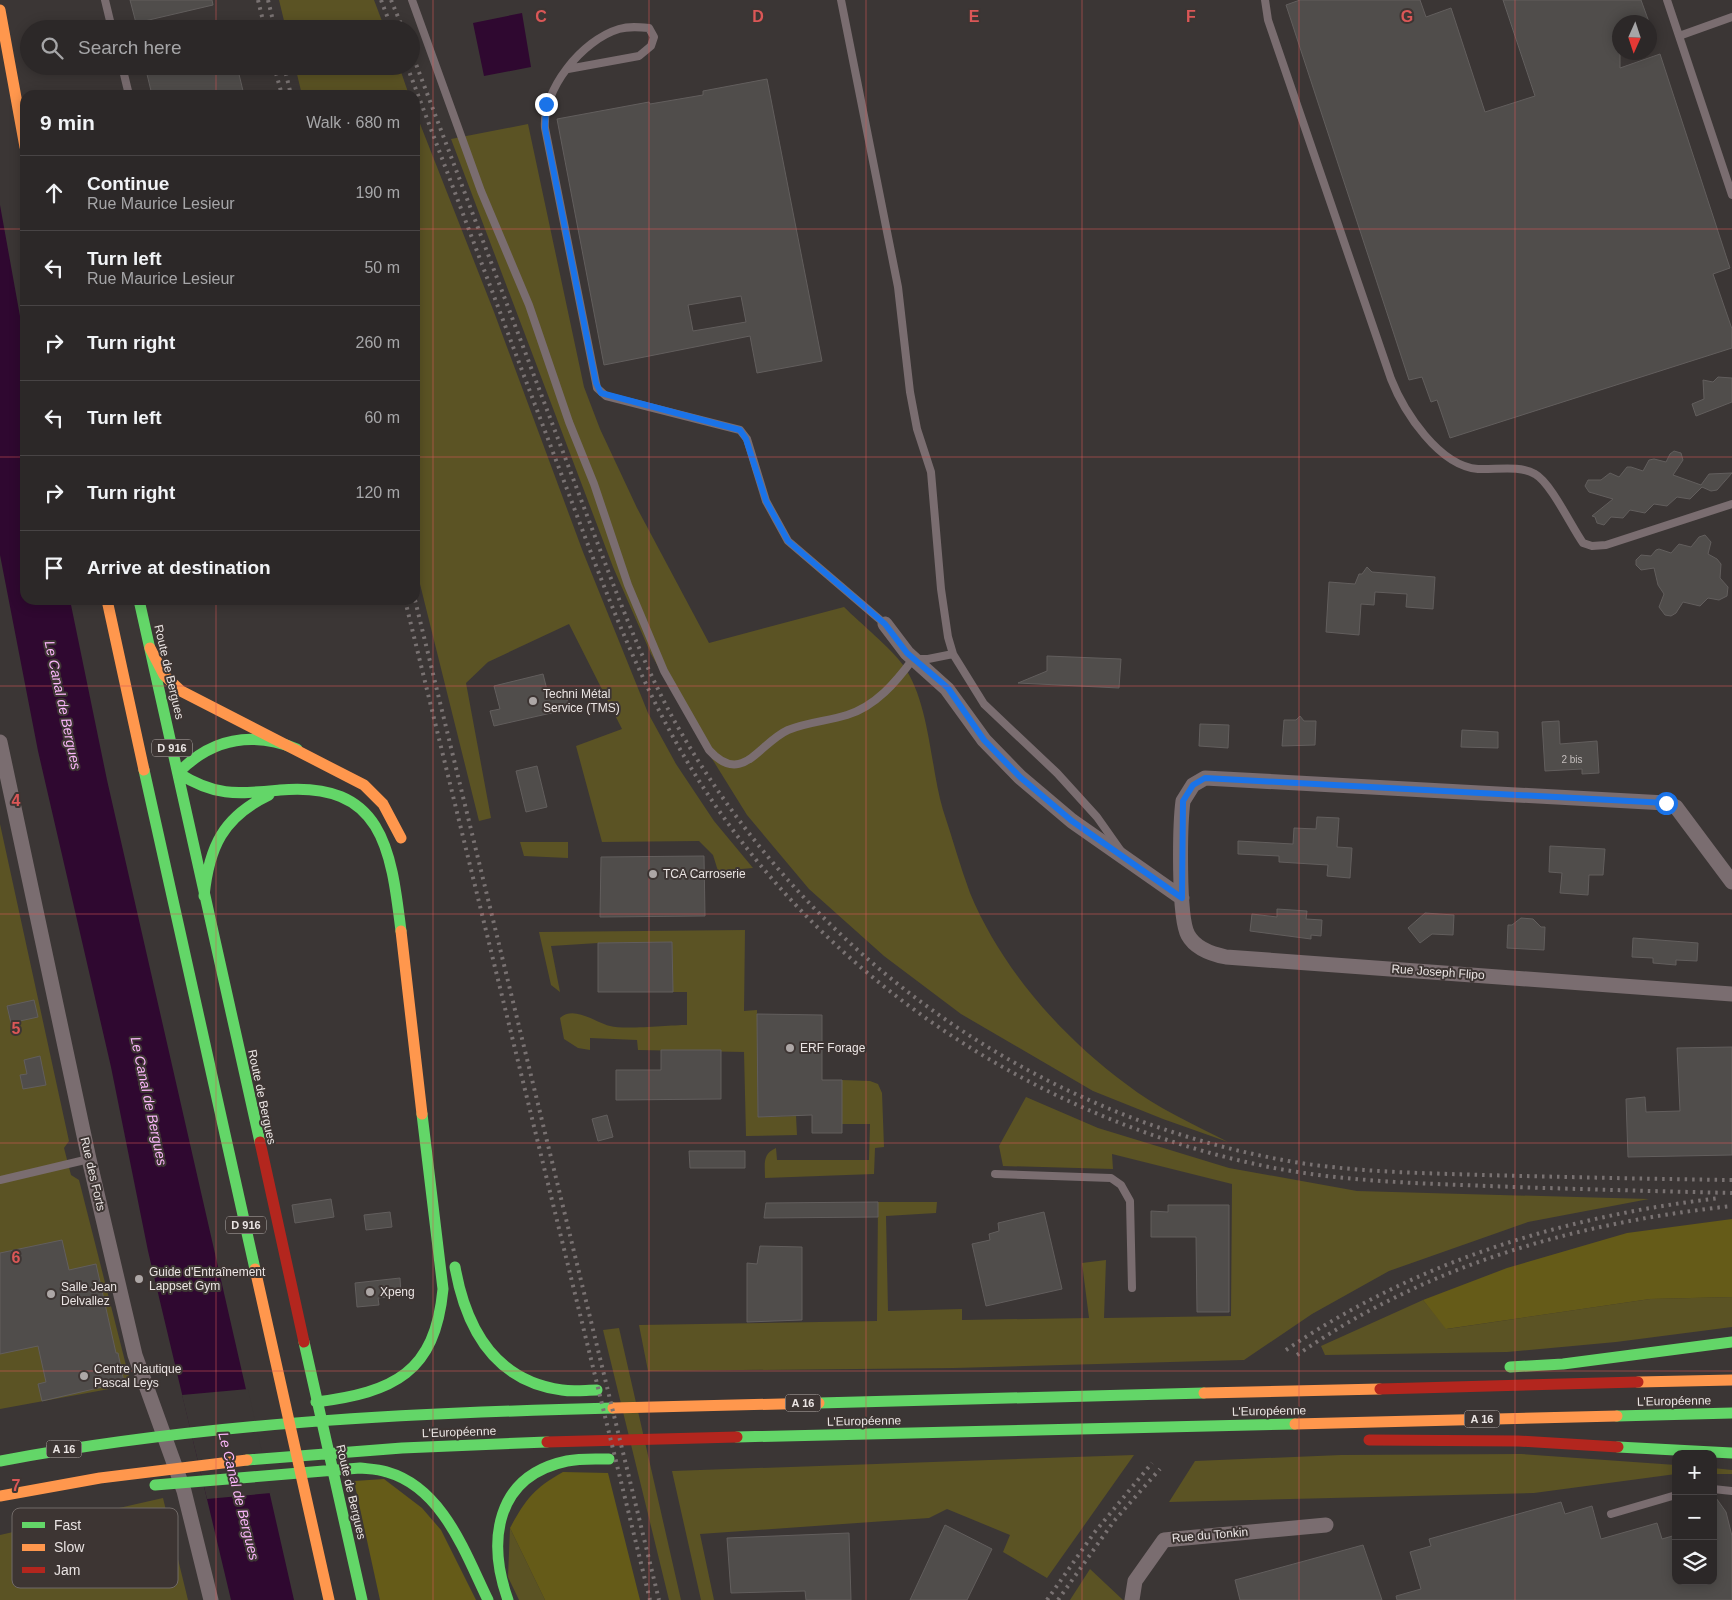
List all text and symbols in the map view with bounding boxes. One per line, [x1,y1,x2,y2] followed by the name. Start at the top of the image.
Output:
[535,8,547,25] text: C
[752,8,764,25] text: D
[969,8,980,25] text: E
[1186,8,1196,25] text: F
[1401,8,1413,25] text: G
[1612,15,1657,60] north arrow
[20,20,420,75] search box
[38,34,66,62] icon: search
[78,37,182,58] text: Search here
[535,93,558,116] route end
[40,111,95,134] text: 9 min
[306,114,400,131] text: Walk · 680 m
[87,173,169,194] text: Continue
[40,179,68,207] icon: ahead
[356,184,400,201] text: 190 m
[87,195,235,212] text: Rue Maurice Lesieur
[87,248,162,269] text: Turn left
[40,254,68,282] icon: left
[364,259,400,276] text: 50 m
[87,270,235,287] text: Rue Maurice Lesieur
[40,329,68,357] icon: right
[87,332,175,353] text: Turn right
[356,334,400,351] text: 260 m
[40,404,68,432] icon: left
[87,407,162,428] text: Turn left
[364,409,400,426] text: 60 m
[40,479,68,507] icon: right
[87,482,175,503] text: Turn right
[356,484,400,501] text: 120 m
[40,554,68,582] icon: arrive
[87,557,271,578] text: Arrive at destination
[151,623,187,721] street label: Route de Bergues
[41,639,85,771] water label: Le Canal de Bergues
[543,687,620,715] place label: Techni Métal Service (TMS)
[527,695,539,707] marker: Techni Métal Service (TMS)
[152,740,192,756] road number: D 916
[1561,754,1583,765] house number: 2 bis
[12,792,21,809] text: 4
[1655,792,1678,815] route start
[663,867,746,881] place label: TCA Carroserie
[647,868,659,880] marker: TCA Carroserie
[1391,962,1485,982] street label: Rue Joseph Flipo
[12,1020,21,1037] text: 5
[127,1035,171,1167] water label: Le Canal de Bergues
[800,1041,866,1055] place label: ERF Forage
[784,1042,796,1054] marker: ERF Forage
[245,1048,279,1146] street label: Route de Bergues
[78,1136,108,1212] street label: Rue des Forts
[226,1216,266,1234] road number: D 916
[12,1249,21,1266] text: 6
[149,1265,266,1293] place label: Guide d'Entraînement Lappset Gym
[133,1273,145,1285] marker: Guide d'Entraînement Lappset Gym
[61,1280,117,1308] place label: Salle Jean Delvallez
[380,1285,415,1299] place label: Xpeng
[364,1286,376,1298] marker: Xpeng
[45,1288,57,1300] marker: Salle Jean Delvallez
[94,1362,182,1390] place label: Centre Nautique Pascal Leys
[78,1370,90,1382] marker: Centre Nautique Pascal Leys
[1637,1393,1712,1409] street label: L'Européenne
[786,1395,820,1412] road number: A 16
[1232,1403,1307,1419] street label: L'Européenne
[1464,1410,1500,1428] road number: A 16
[827,1413,902,1429] street label: L'Européenne
[422,1424,497,1440] street label: L'Européenne
[215,1430,263,1562] water label: Le Canal de Bergues
[46,1440,82,1458] road number: A 16
[333,1443,369,1541] street label: Route de Bergues
[1672,1450,1717,1585] map controls
[1672,1450,1717,1495] button: +
[12,1477,21,1494] text: 7
[1672,1495,1717,1540] button: −
[12,1508,178,1588] legend
[54,1517,81,1533] text: Fast
[1171,1525,1249,1545] street label: Rue du Tonkin
[54,1539,85,1555] text: Slow
[1672,1540,1717,1585] button: layers
[54,1562,80,1578] text: Jam

